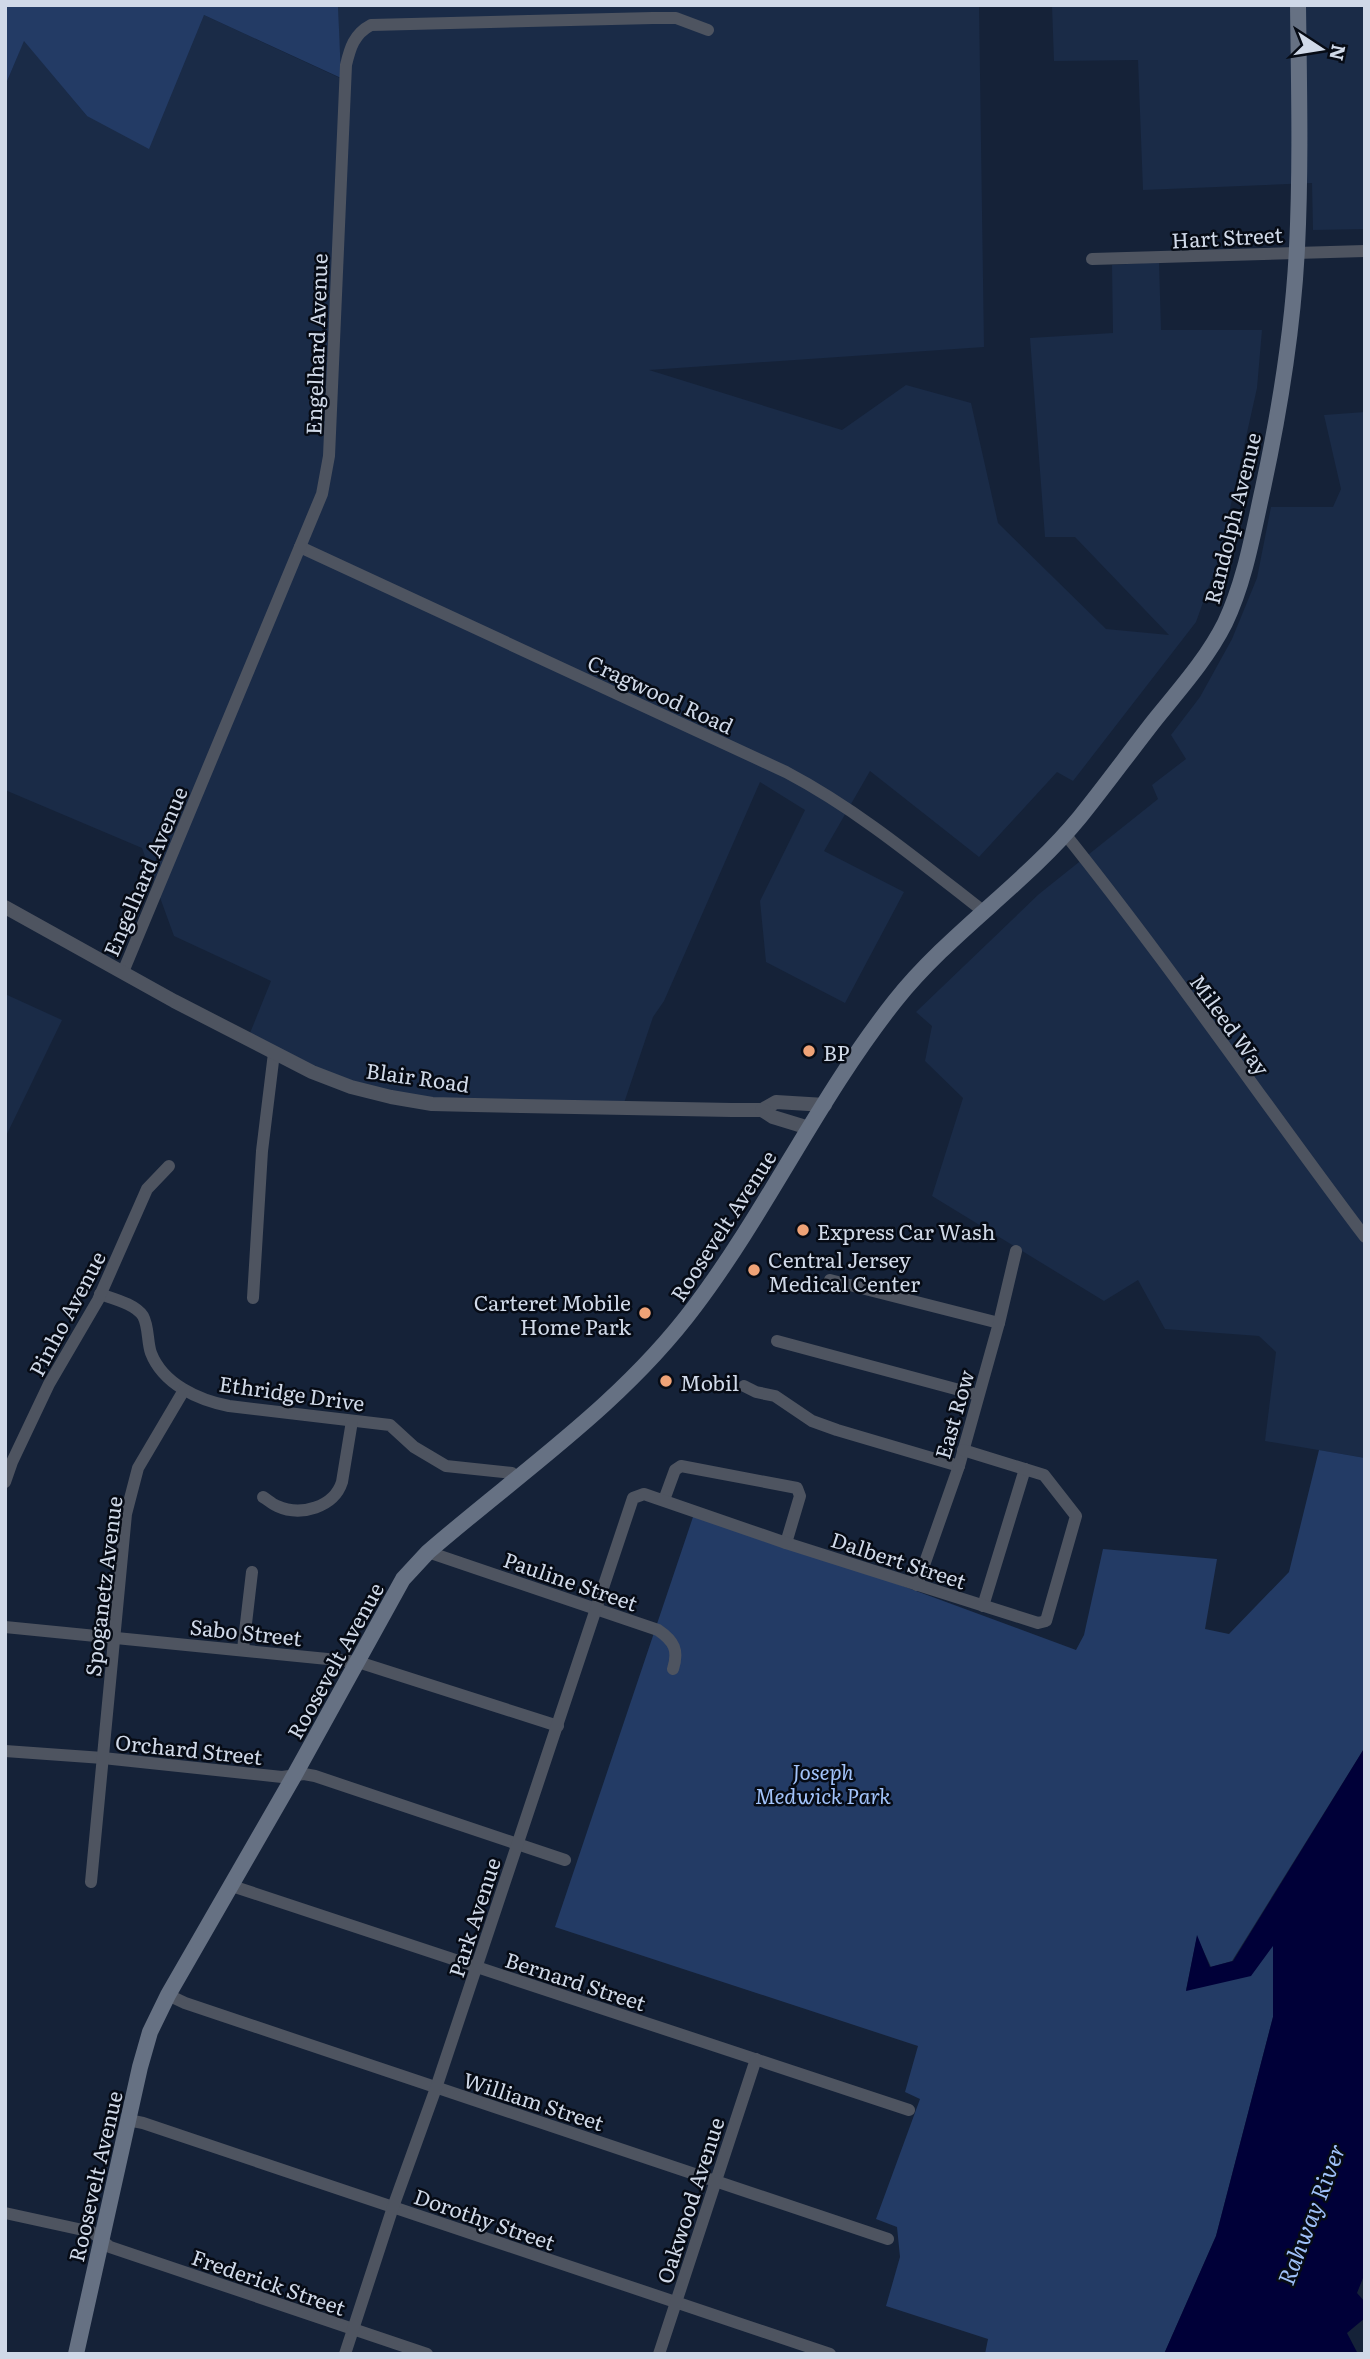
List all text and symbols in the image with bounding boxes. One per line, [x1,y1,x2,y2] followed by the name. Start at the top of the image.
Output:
[1286,14,1356,84] north arrow
[1323,42,1354,64] text: N
[1171,218,1284,254] street label: Hart Street
[296,253,334,435] street label: Engelhard Avenue
[1195,429,1267,607] street label: Randolph Avenue
[583,646,739,740] street label: Cragwood Road
[94,781,194,961] street label: Engelhard Avenue
[1184,967,1279,1082] street label: Mileed Way
[823,1036,850,1067] place label: BP
[801,1043,817,1059] marker: BP
[364,1053,472,1099] street label: Blair Road
[661,1143,783,1307] street label: Roosevelt Avenue
[817,1215,995,1246] place label: Express Car Wash
[795,1222,811,1238] marker: Express Car Wash
[768,1243,920,1298] place label: Central Jersey Medical Center
[20,1245,112,1381] street label: Pinho Avenue
[746,1262,762,1278] marker: Central Jersey Medical Center
[474,1286,631,1341] place label: Carteret Mobile Home Park
[637,1305,653,1321] marker: Carteret Mobile Home Park
[217,1366,367,1418] street label: Ethridge Drive
[680,1366,739,1397] place label: Mobil
[926,1366,980,1462] street label: East Row
[658,1373,674,1389] marker: Mobil
[76,1494,128,1678] street label: Spoganetz Avenue
[827,1523,971,1596] street label: Dalbert Street
[500,1543,643,1618] street label: Pauline Street
[278,1576,390,1744] street label: Roosevelt Avenue
[189,1610,304,1652] street label: Sabo Street
[114,1725,265,1771] street label: Orchard Street
[755,1755,891,1810] park label: Joseph Medwick Park
[439,1853,507,1981] street label: Park Avenue
[502,1943,651,2018] street label: Bernard Street
[460,2063,609,2138] street label: William Street
[59,2087,129,2265] street label: Roosevelt Avenue
[648,2113,730,2287] street label: Oakwood Avenue
[1267,2138,1353,2290] water label: Rahway River
[410,2179,560,2257] street label: Dorothy Street
[188,2240,351,2322] street label: Frederick Street

